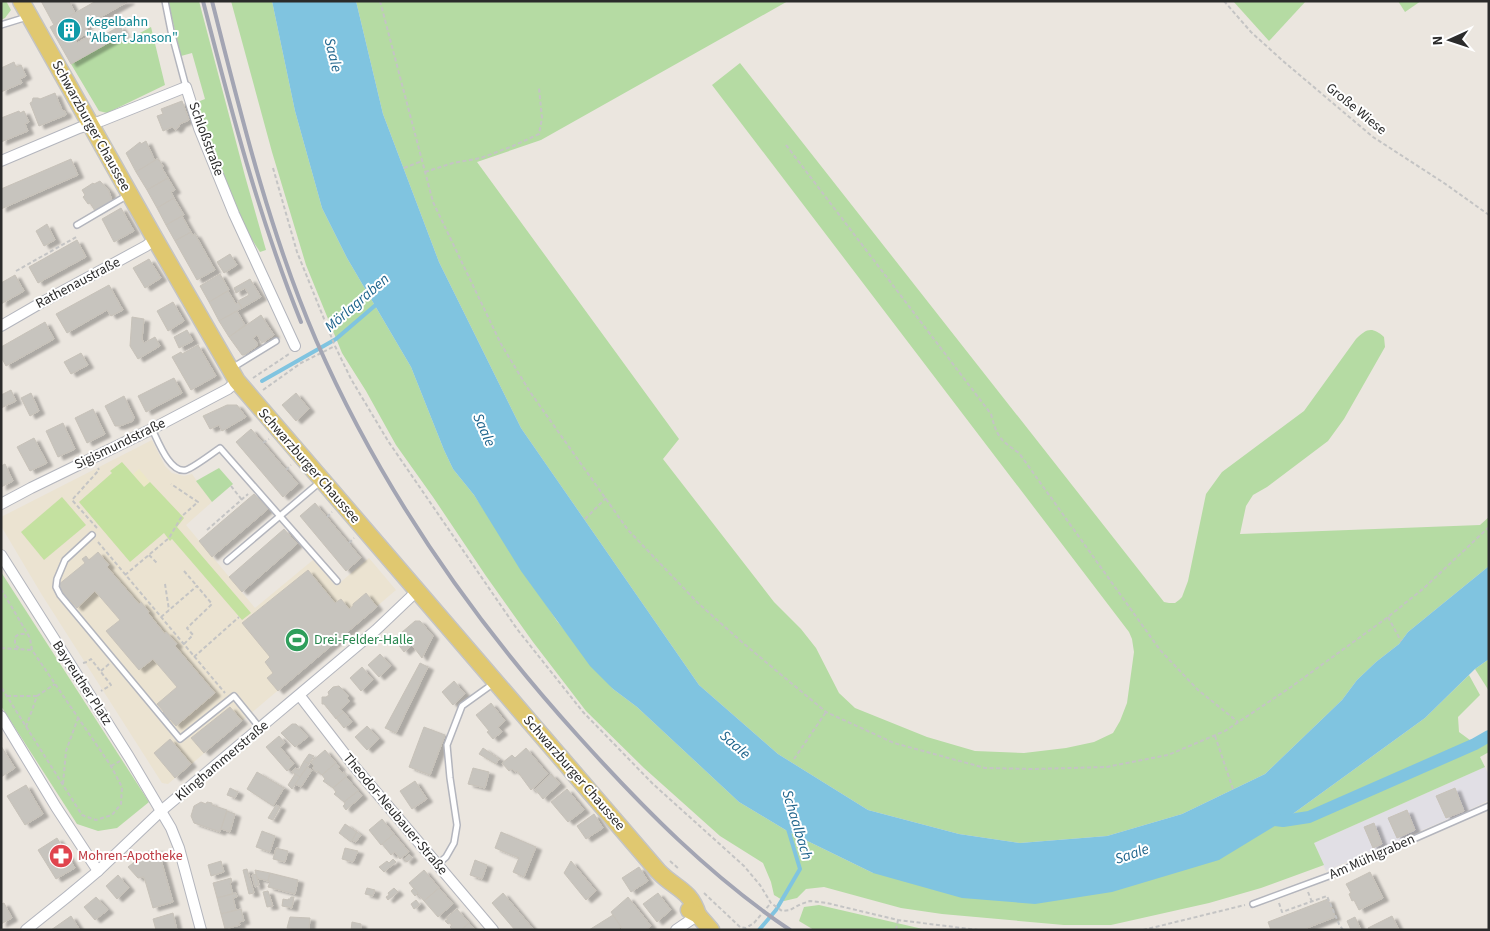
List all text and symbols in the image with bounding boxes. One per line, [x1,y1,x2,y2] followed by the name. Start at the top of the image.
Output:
[86,12,178,48] place label: Kegelbahn "Albert Janson"
[1425,15,1475,65] north arrow
[56,17,82,43] building icon: Kegelbahn "Albert Janson"
[1428,35,1448,46] text: N
[319,36,347,74] water label: Saale
[47,57,135,195] street label: Schwarzburger Chaussee
[1321,78,1391,140] street label: Große Wiese
[183,99,229,179] street label: Schloßstraße
[32,252,124,314] street label: Rathenaustraße
[320,269,394,337] water label: Mörlagraben
[253,404,365,528] street label: Schwarzburger Chaussee
[467,410,501,450] water label: Saale
[71,413,169,475] street label: Sigismundstraße
[284,627,310,653] sports icon: Drei-Felder-Halle
[314,630,413,650] place label: Drei-Felder-Halle
[47,637,117,729] street label: Bayreuther Platz
[518,711,630,835] street label: Schwarzburger Chaussee
[171,716,273,806] street label: Klinghammerstraße
[715,726,755,764] water label: Saale
[338,749,452,879] street label: Theodor-Neubauer-Straße
[776,787,818,863] water label: Schaalbach
[1326,829,1418,885] street label: Am Mühlgraben
[1112,838,1152,870] water label: Saale
[48,843,74,869] pharmacy icon: Mohren-Apotheke
[78,846,183,866] place label: Mohren-Apotheke

